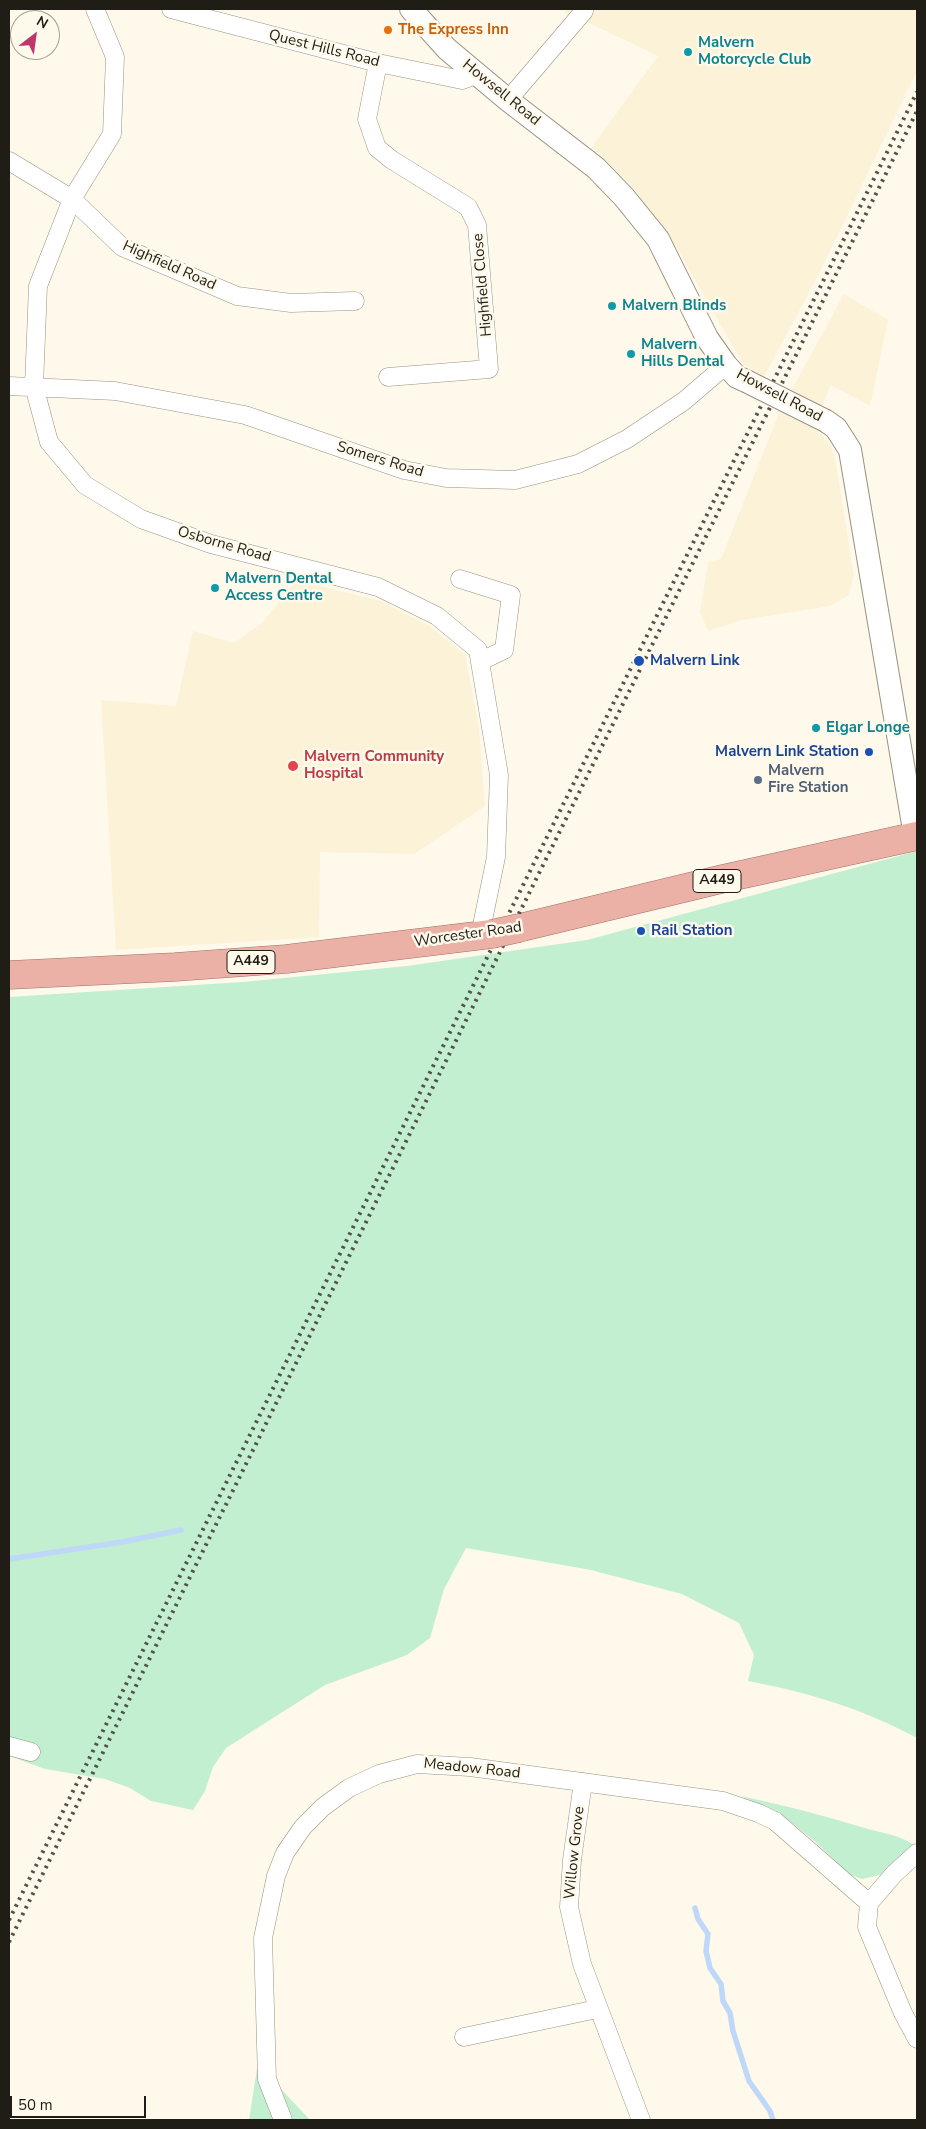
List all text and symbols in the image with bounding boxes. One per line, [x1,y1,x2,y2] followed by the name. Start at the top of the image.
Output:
[10,10,60,60] north arrow
[33,12,52,33] text: N
[398,21,509,39] place label: The Express Inn
[382,24,394,36] marker: The Express Inn
[267,27,381,71] street label: Quest Hills Road
[698,34,811,69] place label: Malvern Motorcycle Club
[682,46,694,58] marker: Malvern Motorcycle Club
[458,56,544,130] street label: Howsell Road
[470,233,496,337] street label: Highfield Close
[119,237,219,295] street label: Highfield Road
[622,297,726,315] place label: Malvern Blinds
[606,300,618,312] marker: Malvern Blinds
[641,336,724,371] place label: Malvern Hills Dental
[625,348,637,360] marker: Malvern Hills Dental
[733,366,825,426] street label: Howsell Road
[335,438,425,482] street label: Somers Road
[175,523,273,567] street label: Osborne Road
[225,570,332,605] place label: Malvern Dental Access Centre
[209,582,221,594] marker: Malvern Dental Access Centre
[650,652,739,670] place label: Malvern Link
[632,654,646,668] marker: Malvern Link
[826,719,910,737] place label: Elgar Longe
[810,722,822,734] marker: Elgar Longe
[715,743,859,761] place label: Malvern Link Station
[863,746,875,758] marker: Malvern Link Station
[304,748,444,783] place label: Malvern Community Hospital
[286,759,300,773] marker: Malvern Community Hospital
[768,762,849,797] place label: Malvern Fire Station
[752,774,764,786] marker: Malvern Fire Station
[693,869,741,892] road number: A449
[413,919,523,951] street label: Worcester Road
[651,922,732,940] place label: Rail Station
[635,925,647,937] marker: Rail Station
[227,950,275,974] road number: A449
[423,1755,521,1783] street label: Meadow Road
[561,1806,589,1900] street label: Willow Grove
[12,2086,149,2118] scale bar
[18,2095,53,2115] text: 50 m

